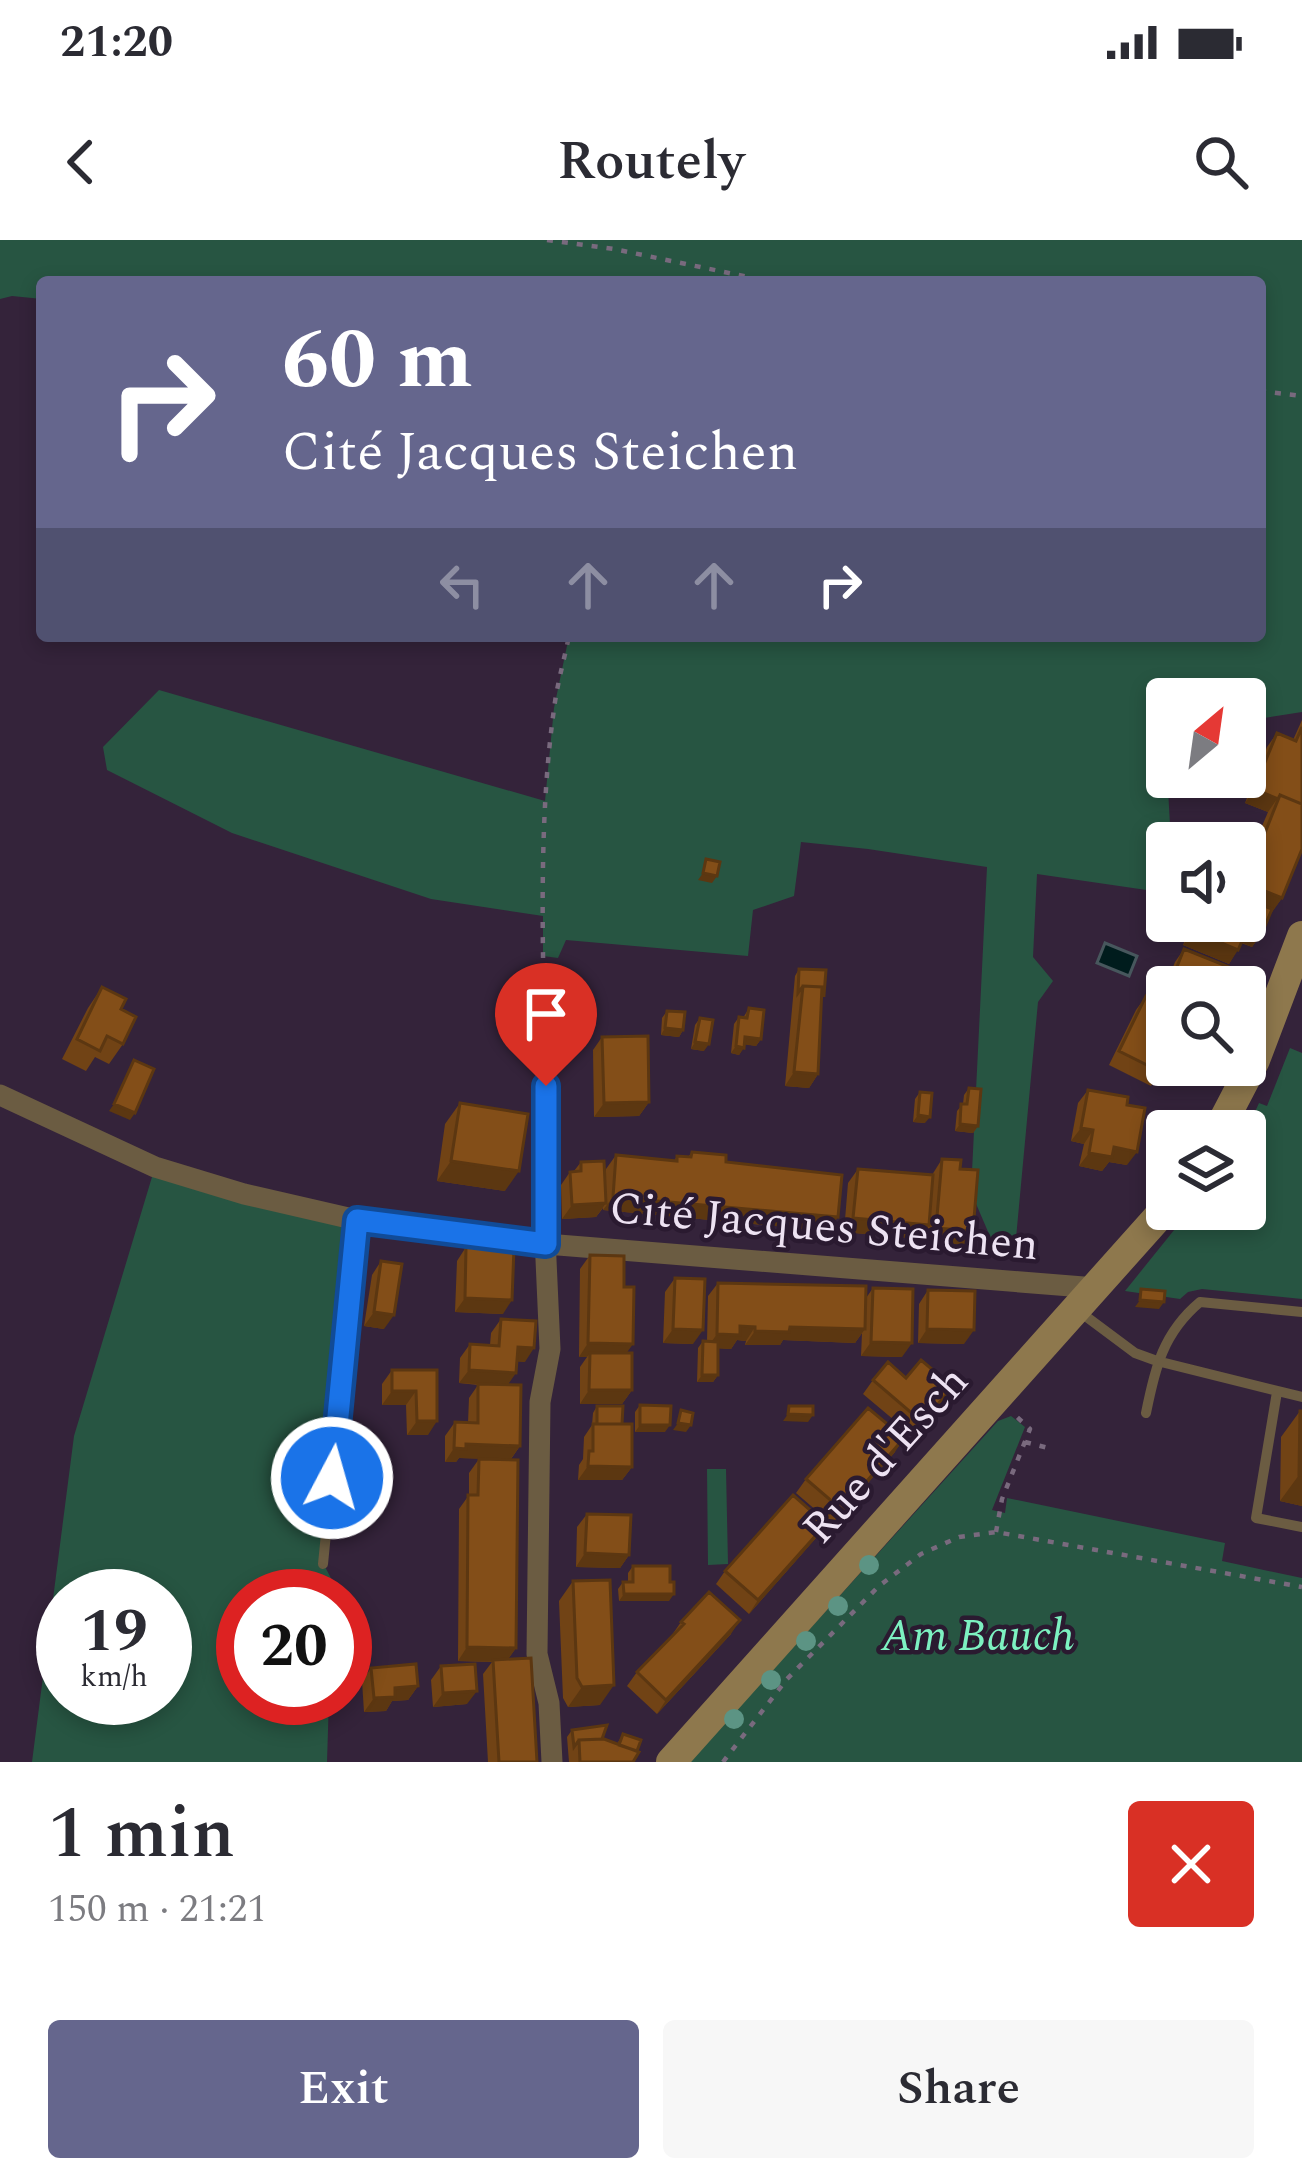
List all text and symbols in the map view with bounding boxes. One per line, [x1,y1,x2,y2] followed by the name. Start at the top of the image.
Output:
[60,8,173,77] text: 21:20
[557,121,745,203] text: Routely
[48,129,114,195] icon: back
[1188,129,1254,195] icon: search
[282,297,473,425] text: 60 m
[84,324,240,480] icon: right
[282,412,798,494] text: Cité Jacques Steichen
[429,552,495,618] icon: left
[555,552,621,618] icon: ahead
[681,552,747,618] icon: ahead
[807,552,873,618] icon: right
[1146,678,1266,798] north arrow
[1146,678,1266,1230] map controls
[1146,822,1266,942] button: sound
[495,963,597,1086] pin
[1146,966,1266,1086] button: search
[513,981,579,1047] icon: arrive
[1146,1110,1266,1230] button: layers
[607,1174,1041,1280] street label: Cité Jacques Steichen
[786,1350,986,1560] street label: Rue d'Esch
[269,1415,395,1541] position arrow
[216,1569,372,1725] speed limit sign: 20
[80,1586,148,1678] text: 19
[880,1602,1075,1671] park label: Am Bauch
[80,1654,148,1700] text: km/h
[48,1780,235,1889] text: 1 min
[1128,1801,1254,1927] button: close
[48,1880,267,1939] text: 150 m · 21:21
[48,2020,639,2158] button: Exit
[663,2020,1254,2158] button: Share

